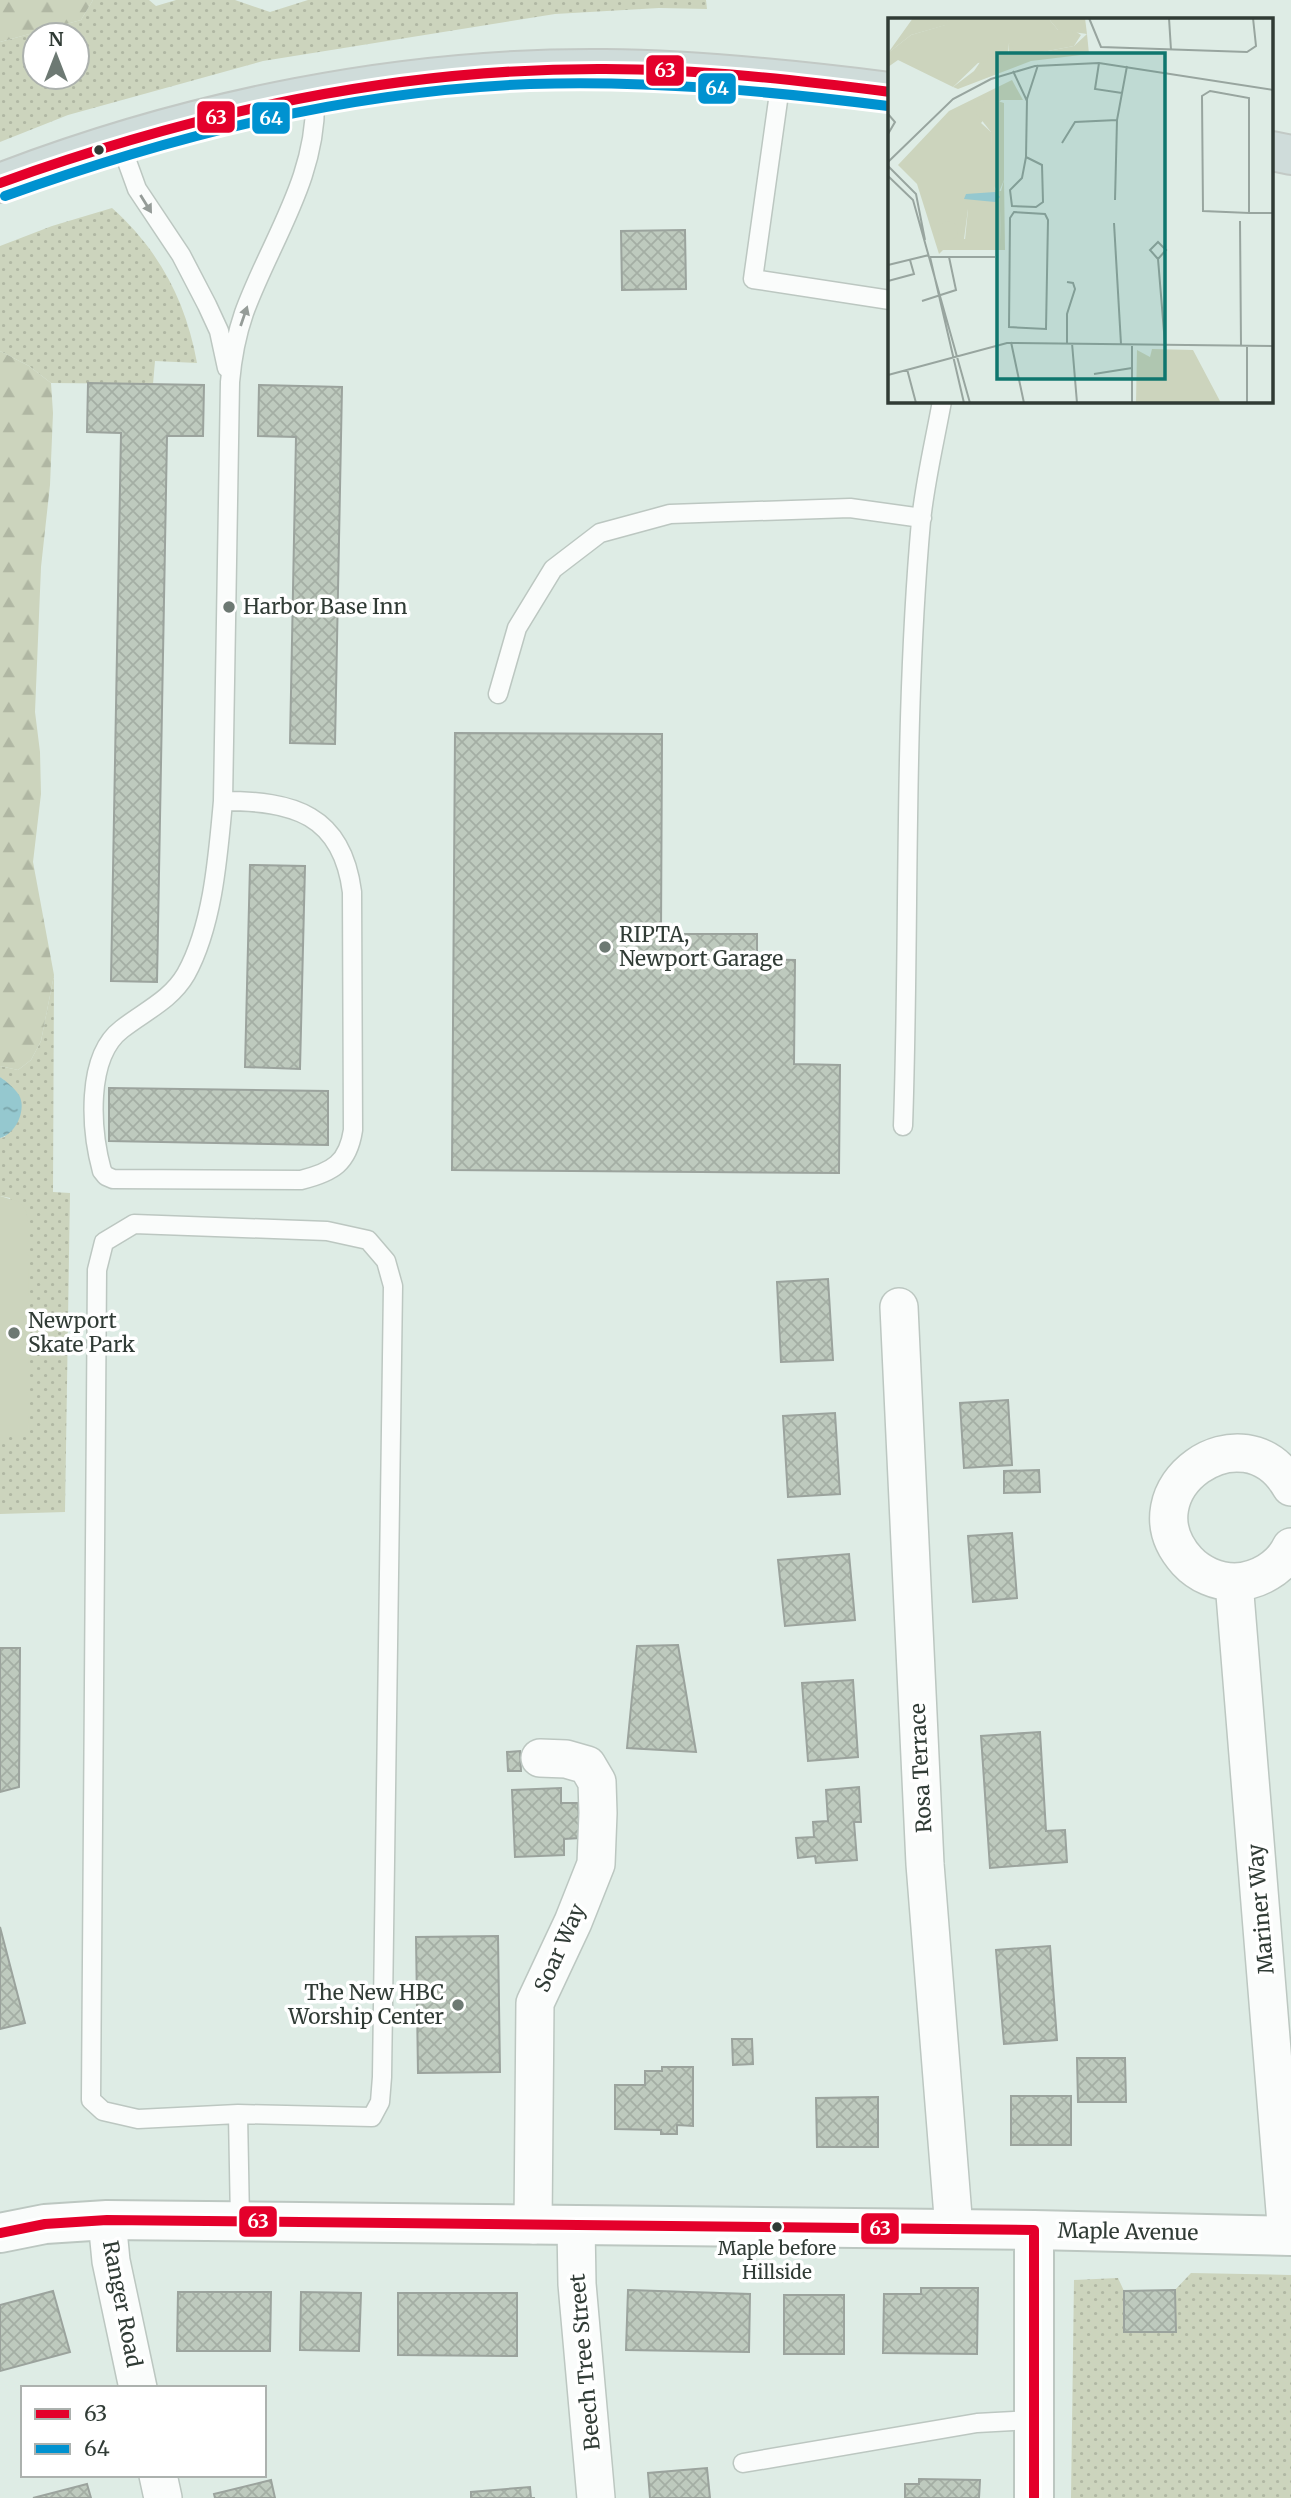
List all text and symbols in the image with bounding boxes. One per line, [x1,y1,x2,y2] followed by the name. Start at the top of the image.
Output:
[888,18,1274,402] inset map
[21,21,91,91] north arrow
[48,27,64,51] text: N
[645,54,685,87] line badge: 63
[654,58,676,82] text: 63
[697,72,737,105] line badge: 64
[705,76,729,100] text: 64
[196,100,236,134] line badge: 63
[251,101,291,135] line badge: 64
[205,105,227,129] text: 63
[259,106,283,130] text: 64
[92,143,106,157] unlabelled marker
[140,194,153,214] one-way arrow
[239,305,250,326] one-way arrow
[243,593,407,620] place label: Harbor Base Inn
[221,599,237,615] marker: Harbor Base Inn
[619,921,783,972] place label: RIPTA, Newport Garage
[597,939,613,955] marker: RIPTA, Newport Garage
[28,1307,136,1358] place label: Newport Skate Park
[6,1325,22,1341] marker: Newport Skate Park
[904,1702,937,1834] street label: Rosa Terrace
[1241,1842,1280,1975] street label: Mariner Way
[528,1899,591,1996] street label: Soar Way
[287,1979,444,2030] place label: The New HBC Worship Center
[450,1997,466,2013] marker: The New HBC Worship Center
[238,2205,278,2238] line badge: 63
[247,2209,269,2233] text: 63
[860,2212,900,2245] line badge: 63
[869,2216,891,2240] text: 63
[1057,2217,1199,2246] street label: Maple Avenue
[770,2220,784,2234] marker: Maple before Hillside
[718,2236,836,2284] place label: Maple before Hillside
[97,2238,148,2370] street label: Ranger Road
[563,2273,606,2452] street label: Beech Tree Street
[21,2386,266,2477] legend
[84,2400,107,2427] text: 63
[84,2435,110,2462] text: 64

